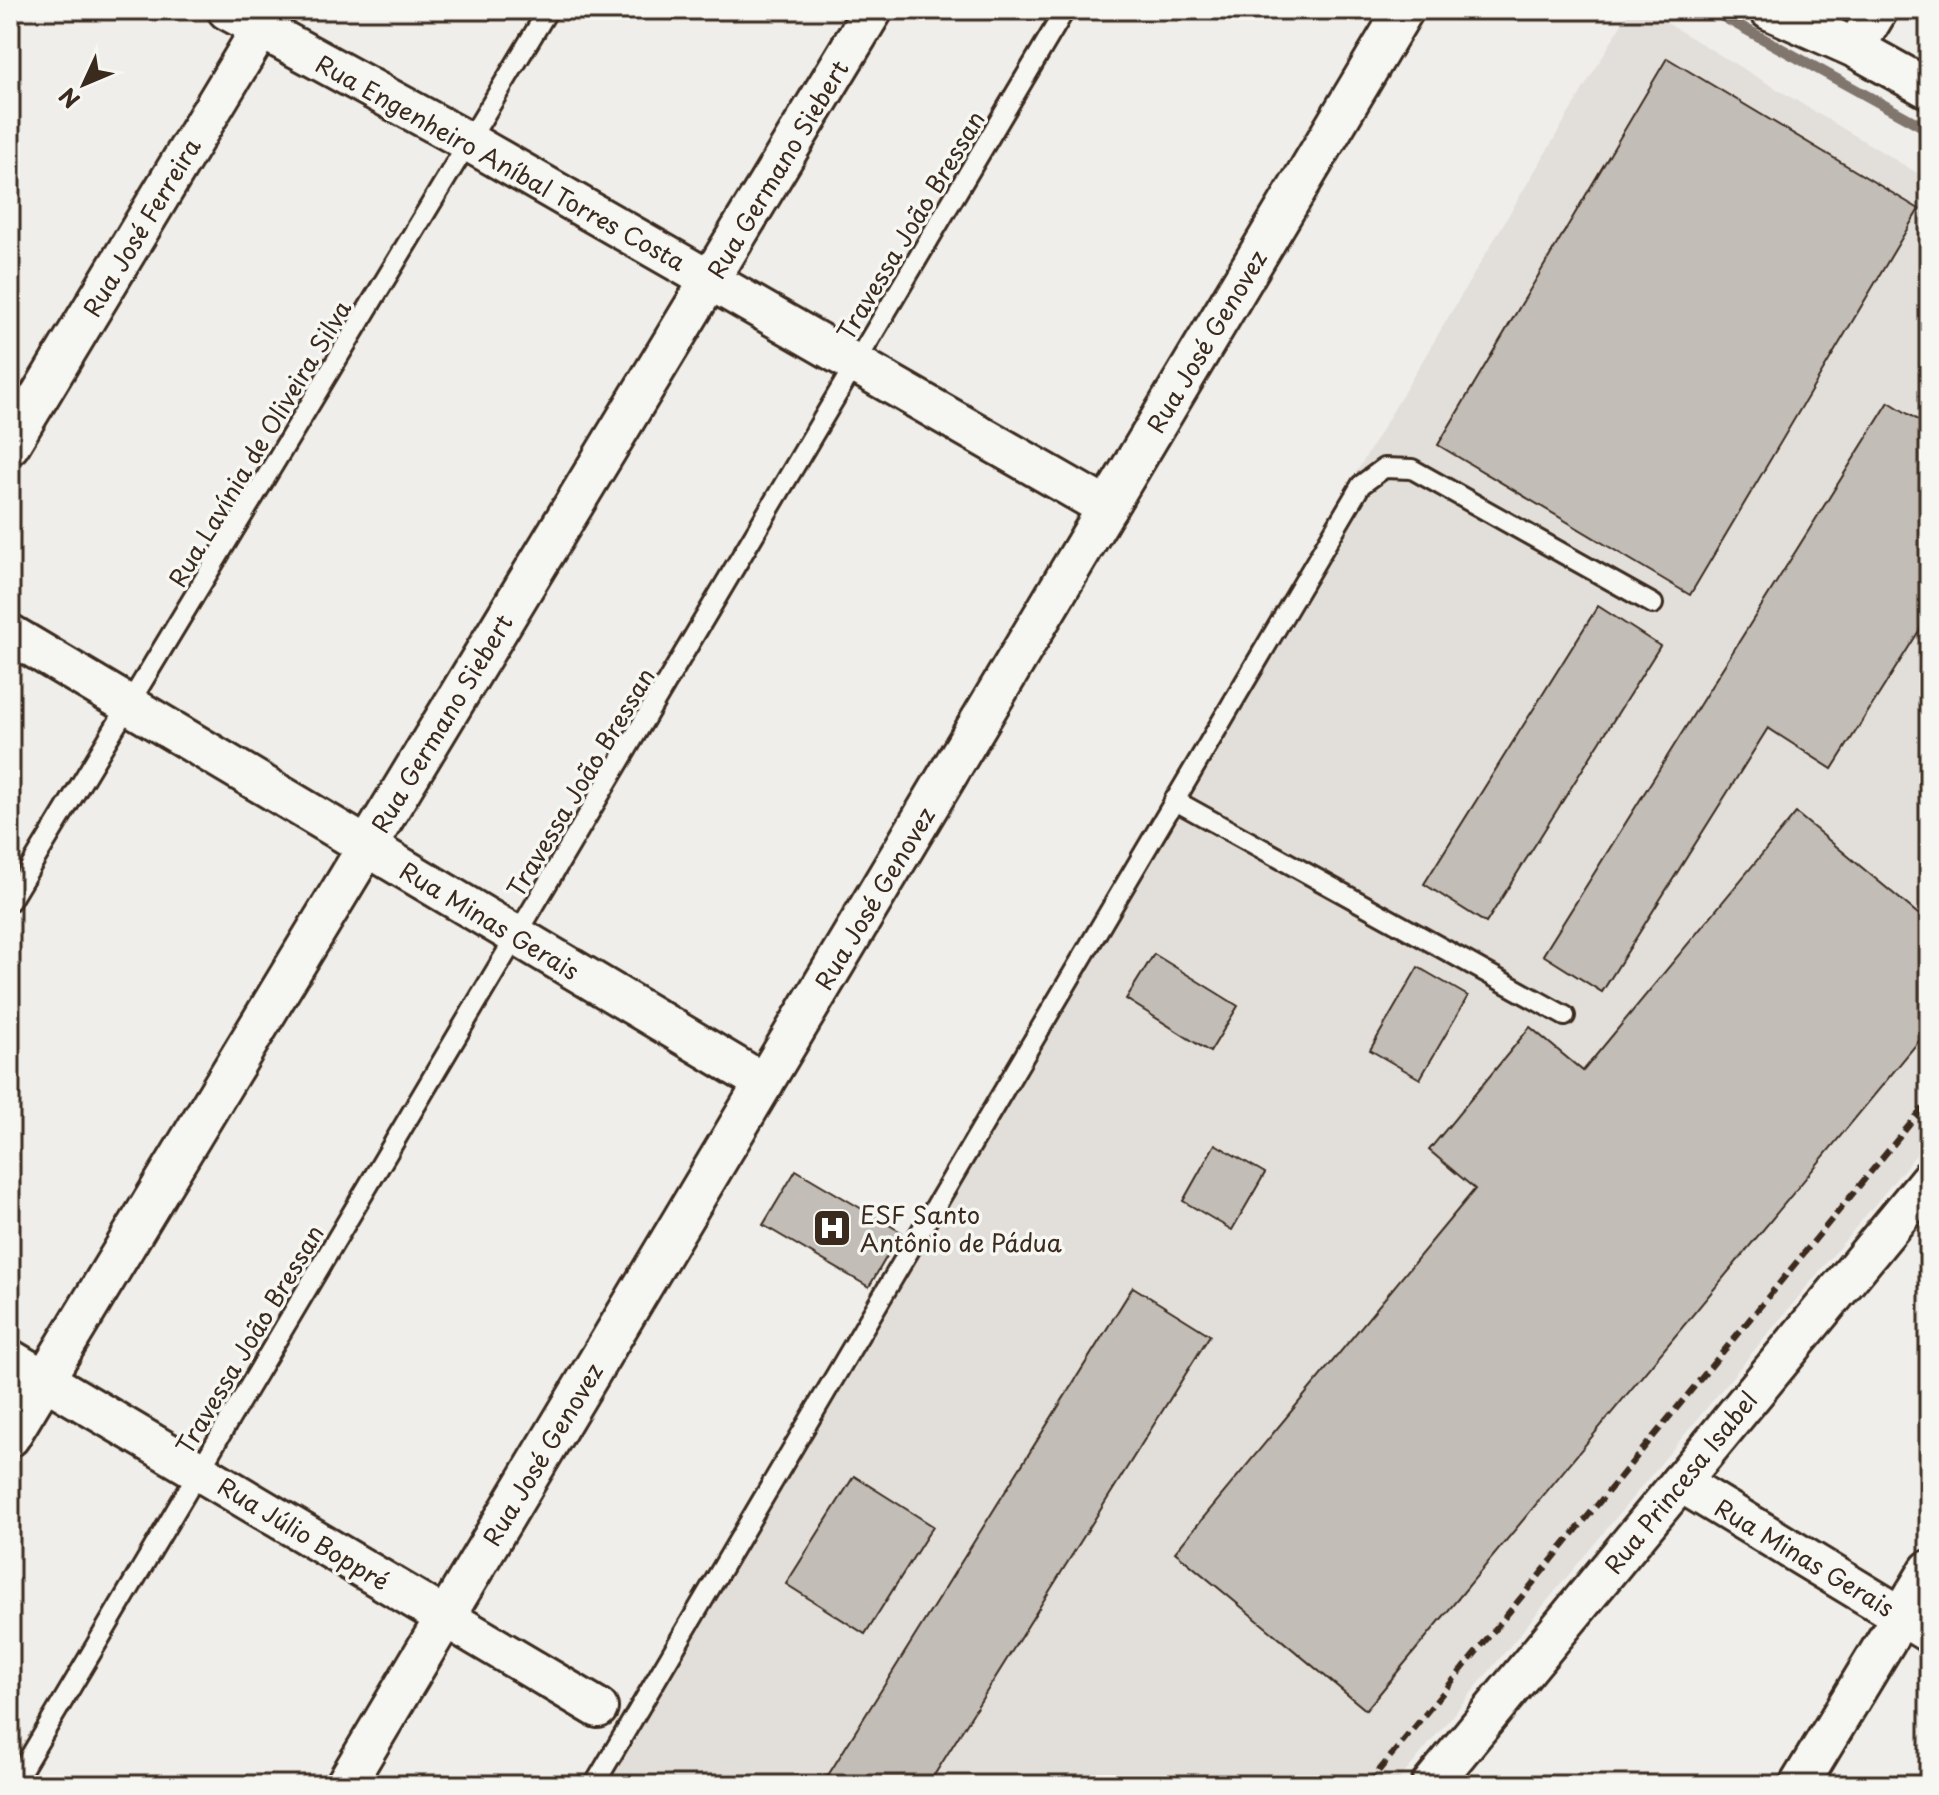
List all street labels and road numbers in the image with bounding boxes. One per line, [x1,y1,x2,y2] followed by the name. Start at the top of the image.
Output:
[310,45,692,279] street label: Rua Engenheiro Aníbal Torres Costa
[697,53,857,285] street label: Rua Germano Siebert
[827,103,993,347] street label: Travessa João Bressan
[73,131,209,323] street label: Rua José Ferreira
[1137,243,1275,439] street label: Rua José Genovez
[159,292,359,593] street label: Rua Lavínia de Oliveira Silva
[361,607,521,839] street label: Rua Germano Siebert
[497,660,663,904] street label: Travessa João Bressan
[805,800,943,996] street label: Rua José Genovez
[393,852,587,988] street label: Rua Minas Gerais
[166,1217,332,1461] street label: Travessa João Bressan
[473,1356,611,1552] street label: Rua José Genovez
[1595,1383,1765,1581] street label: Rua Princesa Isabel
[211,1468,397,1598] street label: Rua Júlio Boppré
[1708,1489,1902,1625] street label: Rua Minas Gerais

